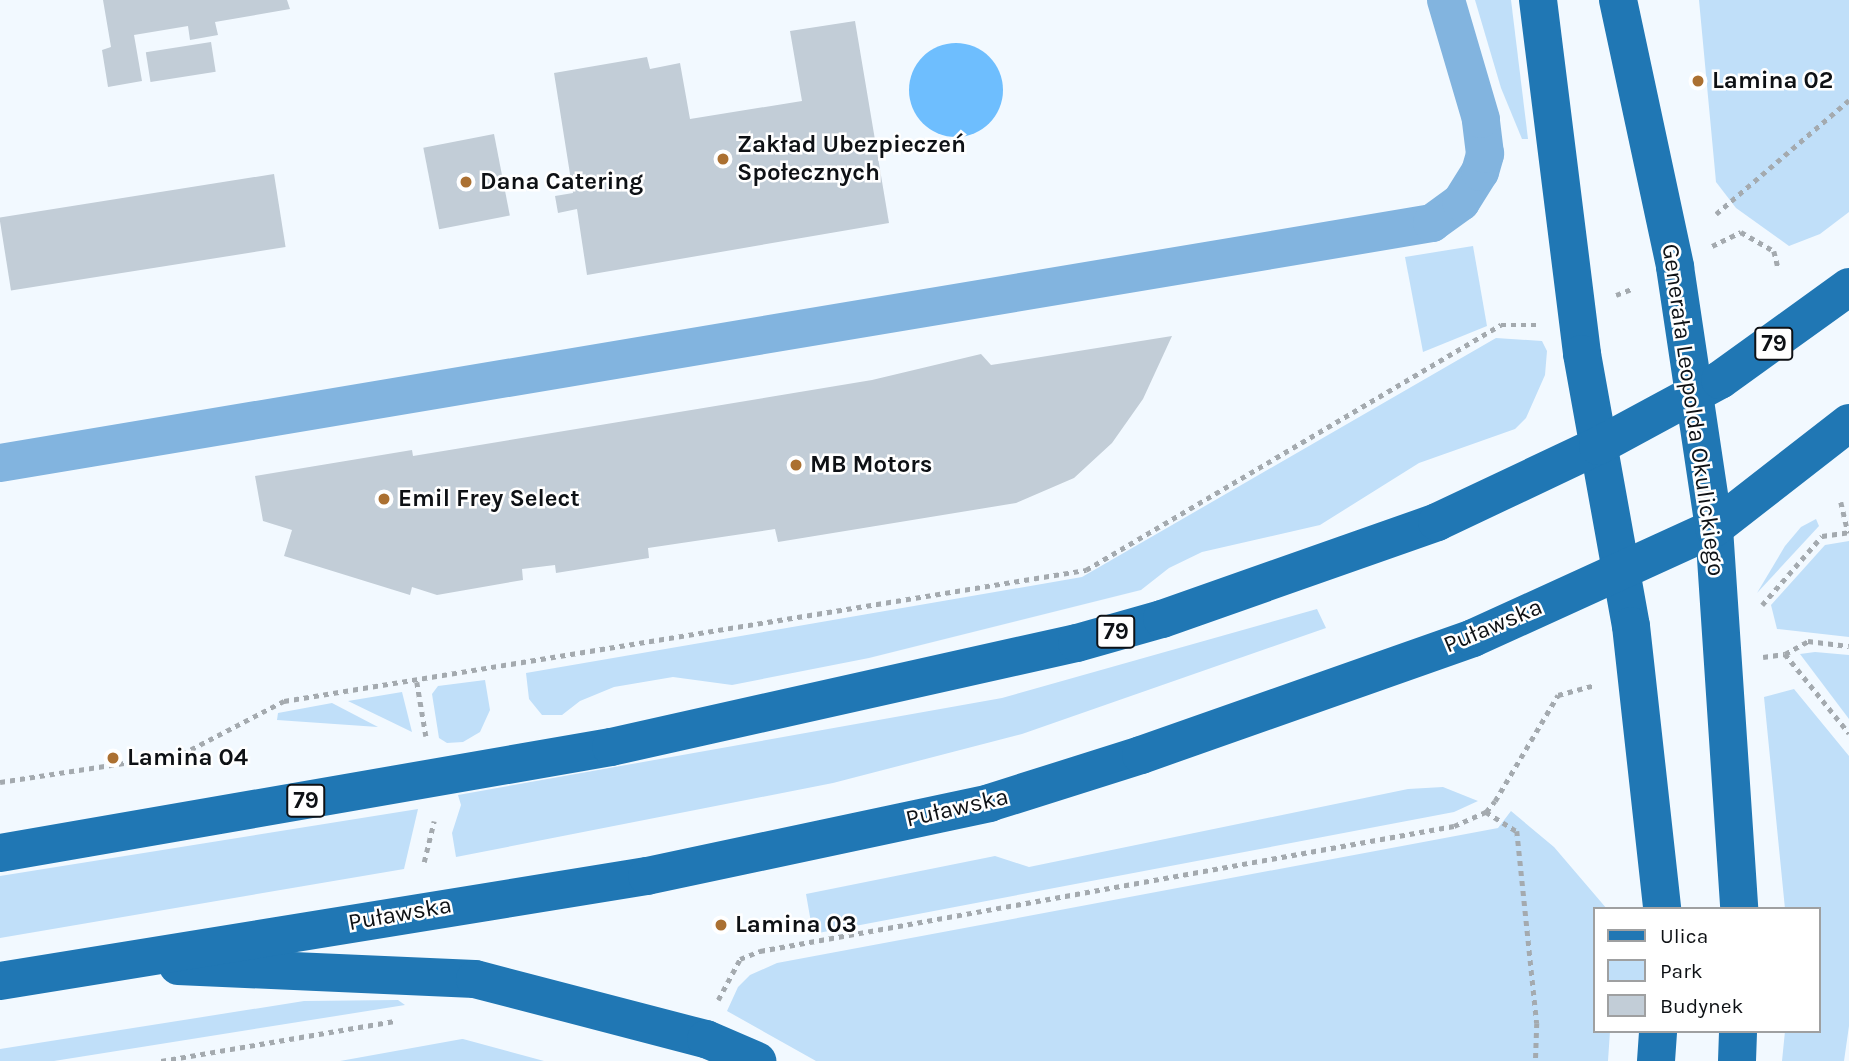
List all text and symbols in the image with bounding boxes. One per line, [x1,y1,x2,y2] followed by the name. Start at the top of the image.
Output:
[1712,67,1833,95] place label: Lamina 02
[1690,73,1706,89] marker: Lamina 02
[737,131,966,187] place label: Zakład Ubezpieczeń Społecznych
[715,151,731,167] marker: Zakład Ubezpieczeń Społecznych
[480,168,643,196] place label: Dana Catering
[458,174,474,190] marker: Dana Catering
[1655,242,1731,578] street label: Generała Leopolda Okulickiego
[1753,324,1795,364] road number: 79
[810,451,932,479] place label: MB Motors
[788,457,804,473] marker: MB Motors
[398,485,580,513] place label: Emil Frey Select
[376,491,392,507] marker: Emil Frey Select
[1439,592,1547,660] street label: Puławska
[1095,612,1137,652] road number: 79
[127,744,248,772] place label: Lamina 04
[105,750,121,766] marker: Lamina 04
[285,782,327,820] road number: 79
[903,782,1011,834] street label: Puławska
[346,891,454,937] street label: Puławska
[1594,907,1821,1033] legend
[735,911,857,939] place label: Lamina 03
[713,917,729,933] marker: Lamina 03
[1660,924,1708,948] text: Ulica
[1660,959,1703,983] text: Park
[1660,994,1743,1018] text: Budynek

